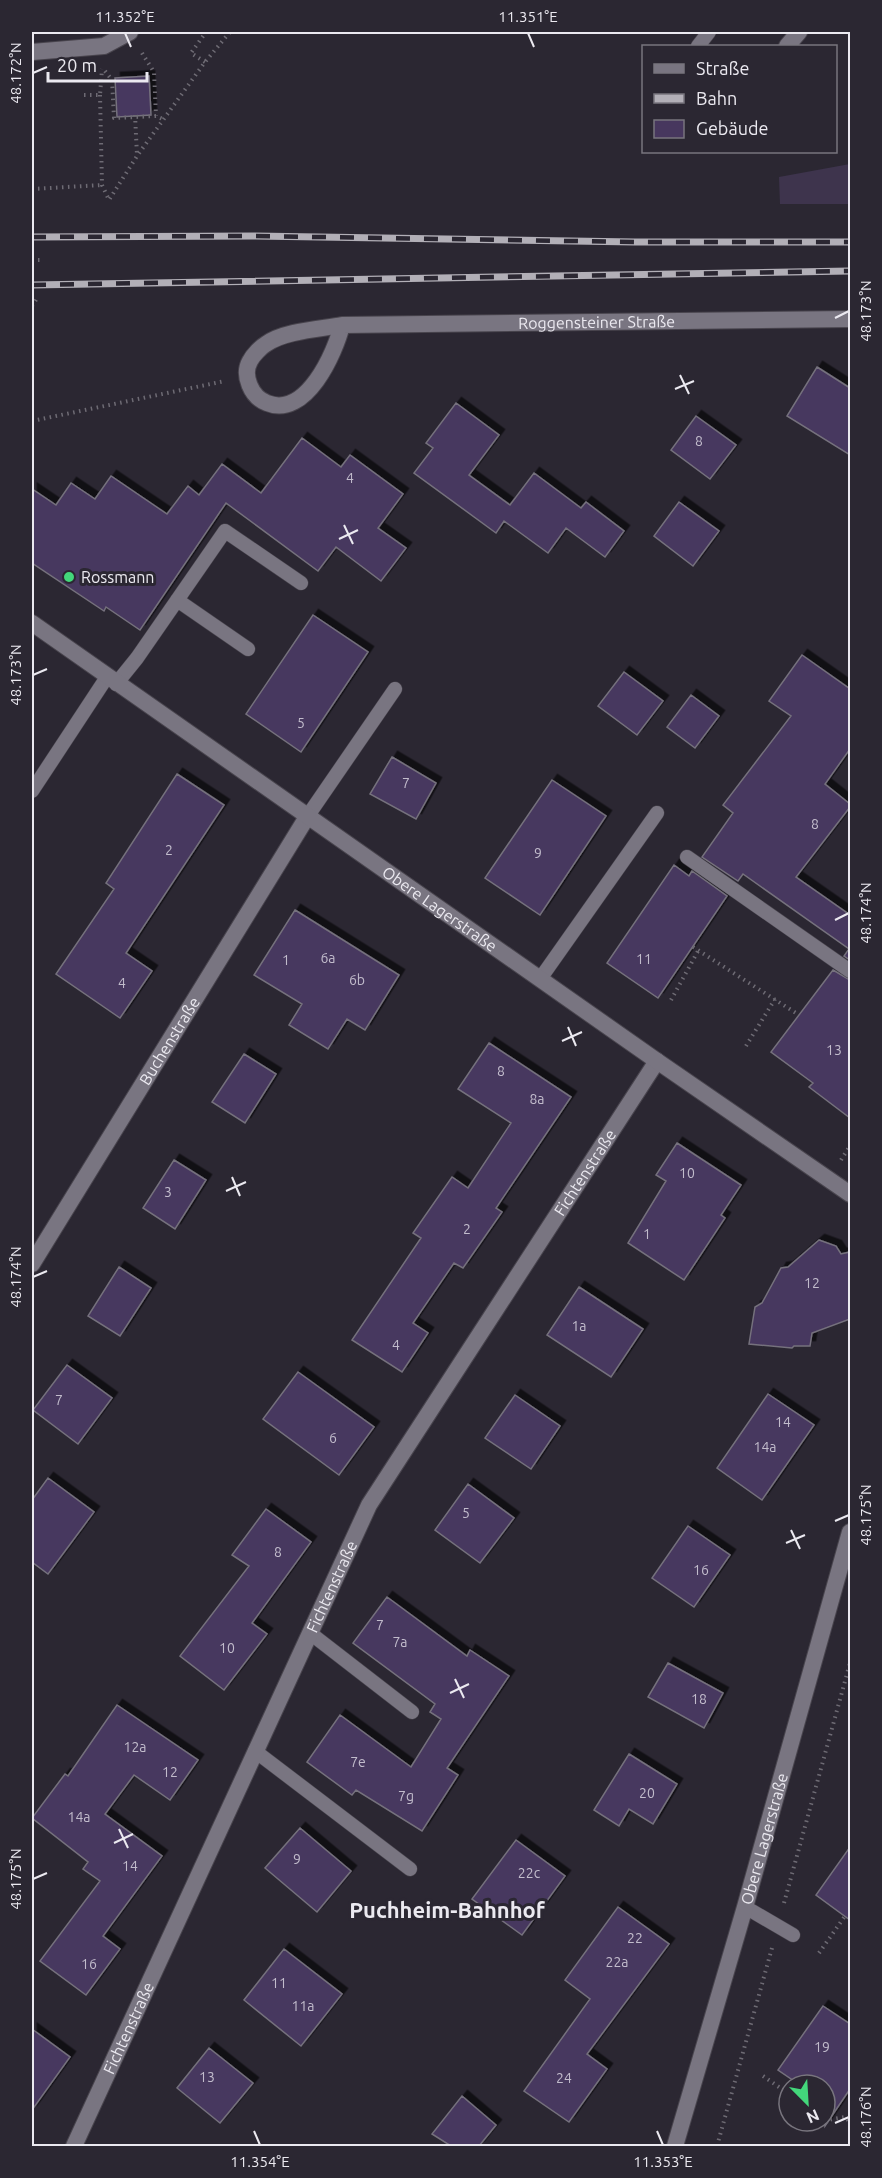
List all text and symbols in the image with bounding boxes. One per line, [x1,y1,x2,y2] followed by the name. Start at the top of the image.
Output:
[95,8,155,25] text: 11.352°E
[498,8,558,25] text: 11.351°E
[7,42,24,104] text: 48.172°N
[48,45,147,83] scale bar
[642,45,837,153] legend
[57,55,97,75] text: 20 m
[696,58,749,78] text: Straße
[696,88,737,108] text: Bahn
[696,118,768,138] text: Gebäude
[857,280,874,342] text: 48.173°N
[518,312,675,332] street label: Roggensteiner Straße
[695,433,703,449] house number: 8
[346,470,354,486] house number: 4
[81,568,155,586] place label: Rossmann
[62,570,76,584] marker: Rossmann
[7,644,24,706] text: 48.173°N
[297,715,305,731] house number: 5
[402,775,410,791] house number: 7
[811,816,819,832] house number: 8
[165,842,173,858] house number: 2
[534,845,542,861] house number: 9
[379,862,501,955] street label: Obere Lagerstraße
[857,882,874,944] text: 48.174°N
[320,950,336,966] house number: 6a
[636,951,652,967] house number: 11
[282,952,290,968] house number: 1
[349,972,365,988] house number: 6b
[118,975,126,991] house number: 4
[135,994,203,1088] street label: Buchenstraße
[826,1042,842,1058] house number: 13
[497,1063,505,1079] house number: 8
[529,1091,545,1107] house number: 8a
[550,1126,619,1219] street label: Fichtenstraße
[679,1165,695,1181] house number: 10
[164,1184,172,1200] house number: 3
[463,1221,471,1237] house number: 2
[643,1226,651,1242] house number: 1
[7,1246,24,1308] text: 48.174°N
[804,1275,820,1291] house number: 12
[571,1318,587,1334] house number: 1a
[392,1337,400,1353] house number: 4
[55,1392,63,1408] house number: 7
[775,1414,791,1430] house number: 14
[329,1430,337,1446] house number: 6
[754,1439,777,1455] house number: 14a
[857,1484,874,1546] text: 48.175°N
[462,1505,470,1521] house number: 5
[303,1538,360,1635] street label: Fichtenstraße
[274,1544,282,1560] house number: 8
[693,1562,709,1578] house number: 16
[376,1617,384,1633] house number: 7
[392,1634,408,1650] house number: 7a
[219,1640,235,1656] house number: 10
[691,1691,707,1707] house number: 18
[124,1739,147,1755] house number: 12a
[350,1754,366,1770] house number: 7e
[162,1764,178,1780] house number: 12
[737,1771,791,1906] street label: Obere Lagerstraße
[639,1785,655,1801] house number: 20
[398,1788,414,1804] house number: 7g
[68,1809,91,1825] house number: 14a
[7,1848,24,1910] text: 48.175°N
[293,1851,301,1867] house number: 9
[122,1858,138,1874] house number: 14
[518,1865,541,1881] house number: 22c
[349,1897,546,1922] district label: Puchheim-Bahnhof
[627,1930,643,1946] house number: 22
[606,1954,629,1970] house number: 22a
[81,1956,97,1972] house number: 16
[271,1975,287,1991] house number: 11
[99,1979,157,2077] street label: Fichtenstraße
[292,1998,315,2014] house number: 11a
[814,2039,830,2055] house number: 19
[199,2069,215,2085] house number: 13
[556,2070,572,2086] house number: 24
[777,2073,837,2133] north arrow
[857,2086,874,2148] text: 48.176°N
[804,2106,822,2127] text: N
[230,2153,290,2170] text: 11.354°E
[633,2153,693,2170] text: 11.353°E

